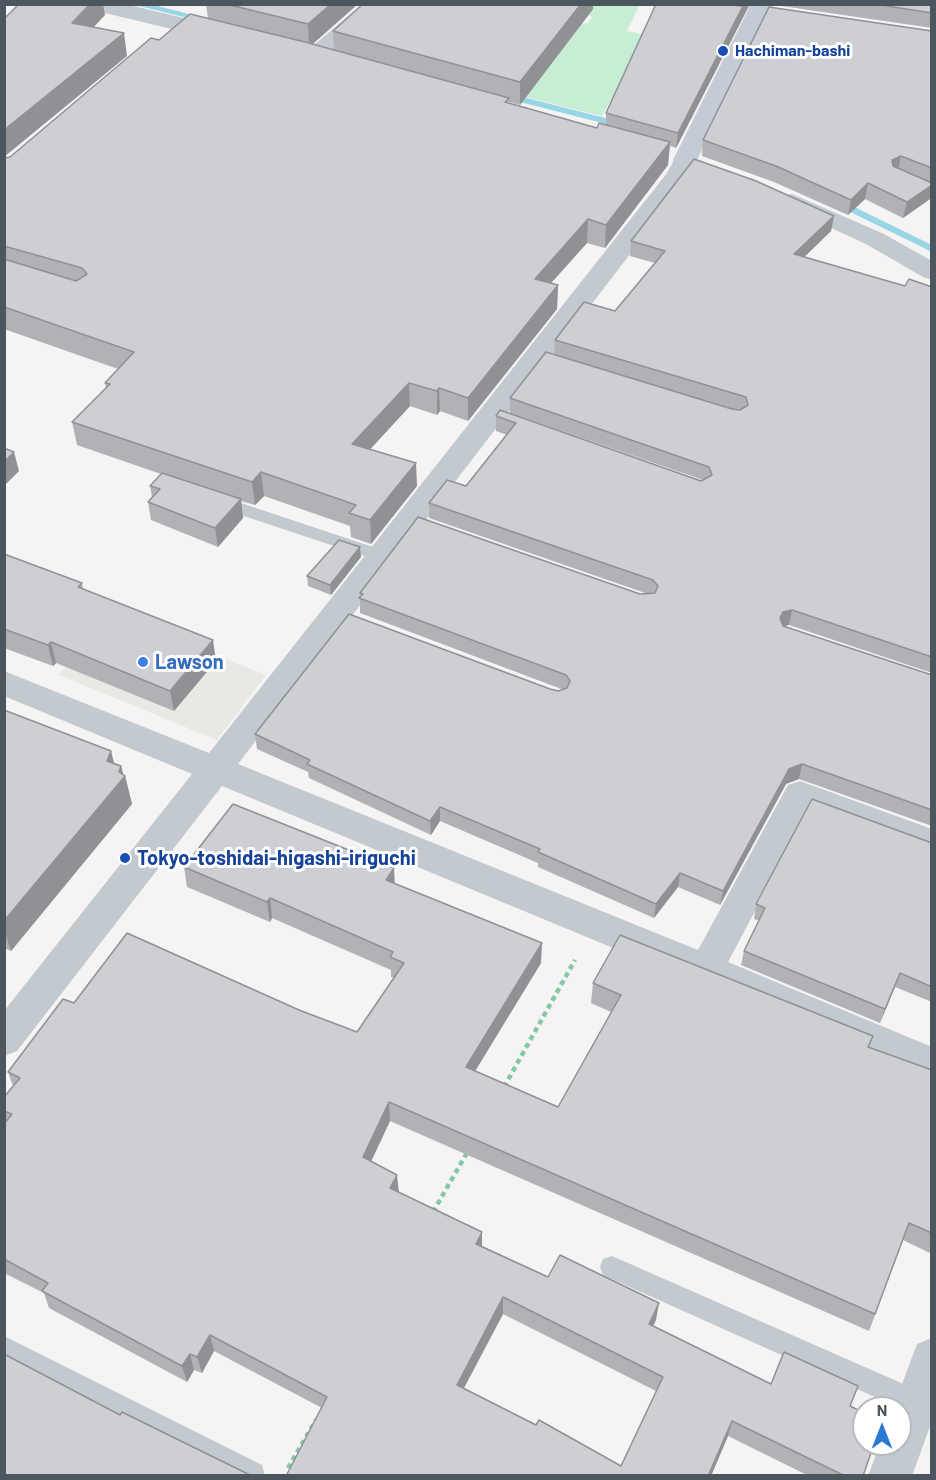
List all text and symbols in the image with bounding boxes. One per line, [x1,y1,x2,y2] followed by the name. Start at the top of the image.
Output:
[735,41,850,61] place label: Hachiman-bashi
[716,44,730,58] marker: Hachiman-bashi
[155,650,224,674] place label: Lawson
[136,655,150,669] marker: Lawson
[137,846,416,870] place label: Tokyo-toshidai-higashi-iriguchi
[118,851,132,865] marker: Tokyo-toshidai-higashi-iriguchi
[852,1396,912,1456] north arrow
[877,1400,887,1419] text: N

